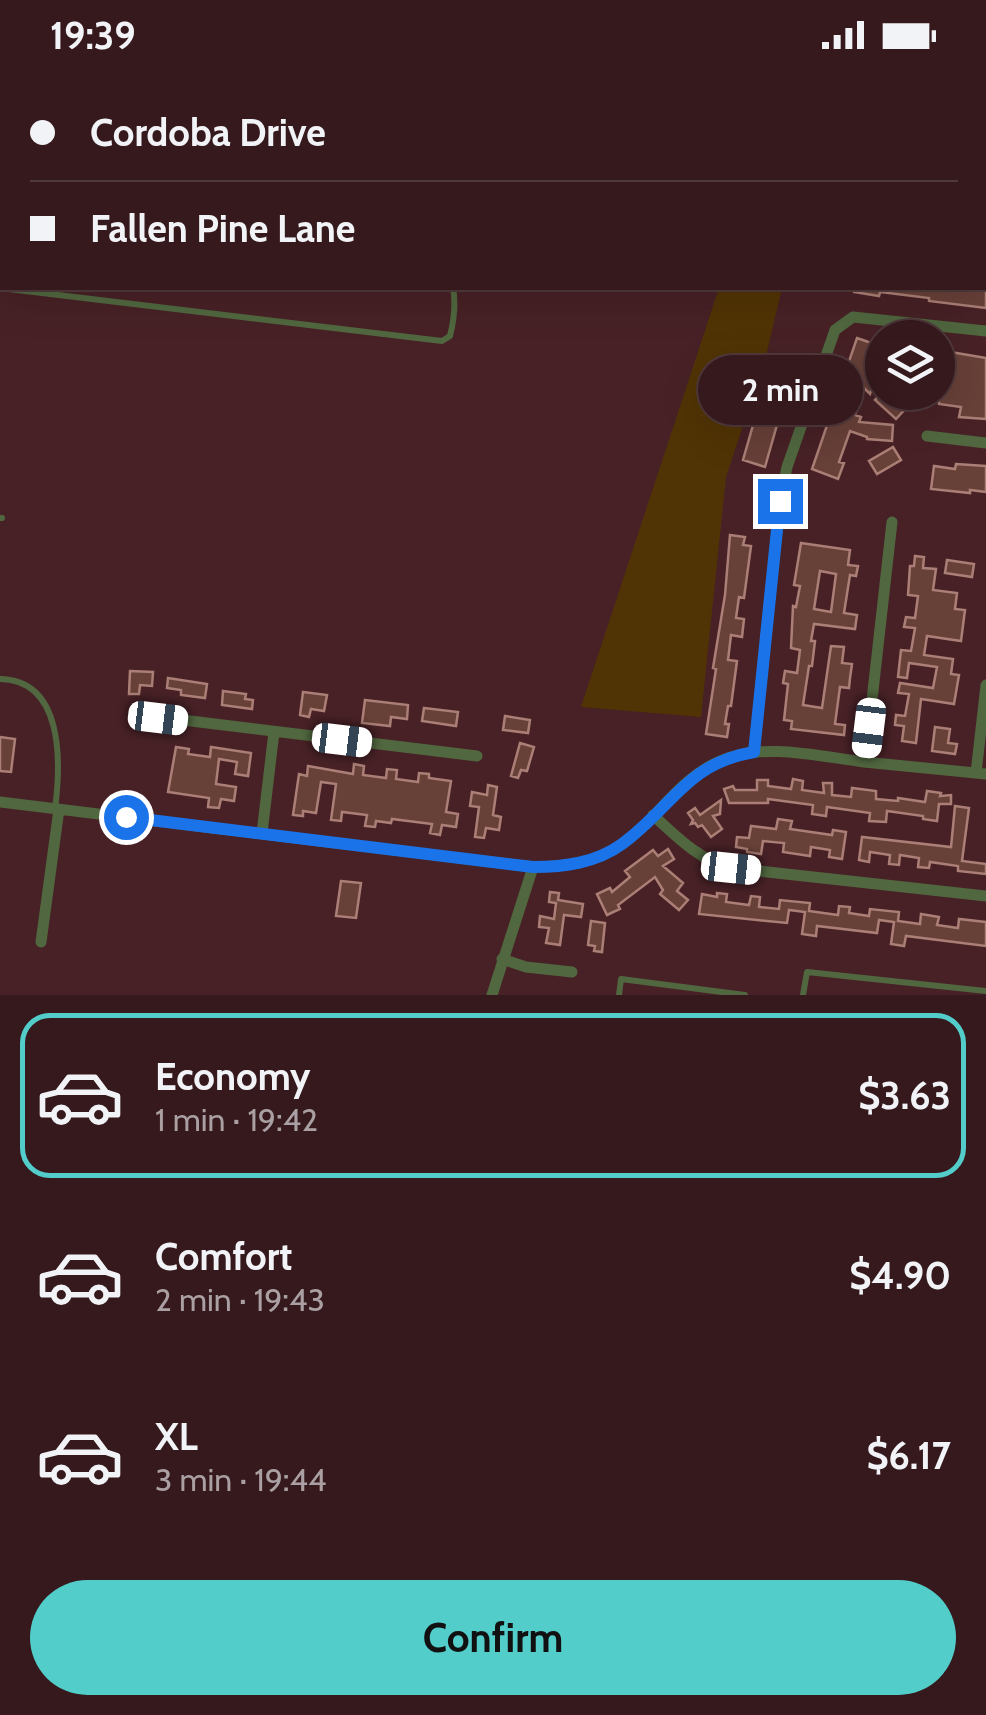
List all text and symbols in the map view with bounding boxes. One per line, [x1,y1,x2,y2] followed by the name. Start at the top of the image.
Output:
[50,12,136,59] text: 19:39
[90,109,326,156] text: Cordoba Drive
[90,205,355,252] text: Fallen Pine Lane
[865,320,955,410] map controls
[865,320,955,410] button: layers
[698,356,862,426] callout: 2 min
[742,370,819,409] text: 2 min
[758,479,803,524] route end
[850,696,888,760] car
[126,699,190,737] car
[310,721,374,759] car
[104,795,149,840] route start
[700,850,762,886] car
[35,1051,125,1141] icon: car
[155,1053,310,1100] text: Economy
[858,1072,951,1119] text: $3.63
[155,1100,318,1139] text: 1 min · 19:42
[35,1231,125,1321] icon: car
[155,1233,292,1280] text: Comfort
[849,1252,951,1299] text: $4.90
[155,1280,325,1319] text: 2 min · 19:43
[35,1411,125,1501] icon: car
[155,1413,198,1460] text: XL
[866,1432,951,1479] text: $6.17
[155,1460,327,1499] text: 3 min · 19:44
[30,1580,956,1695] button: Confirm

